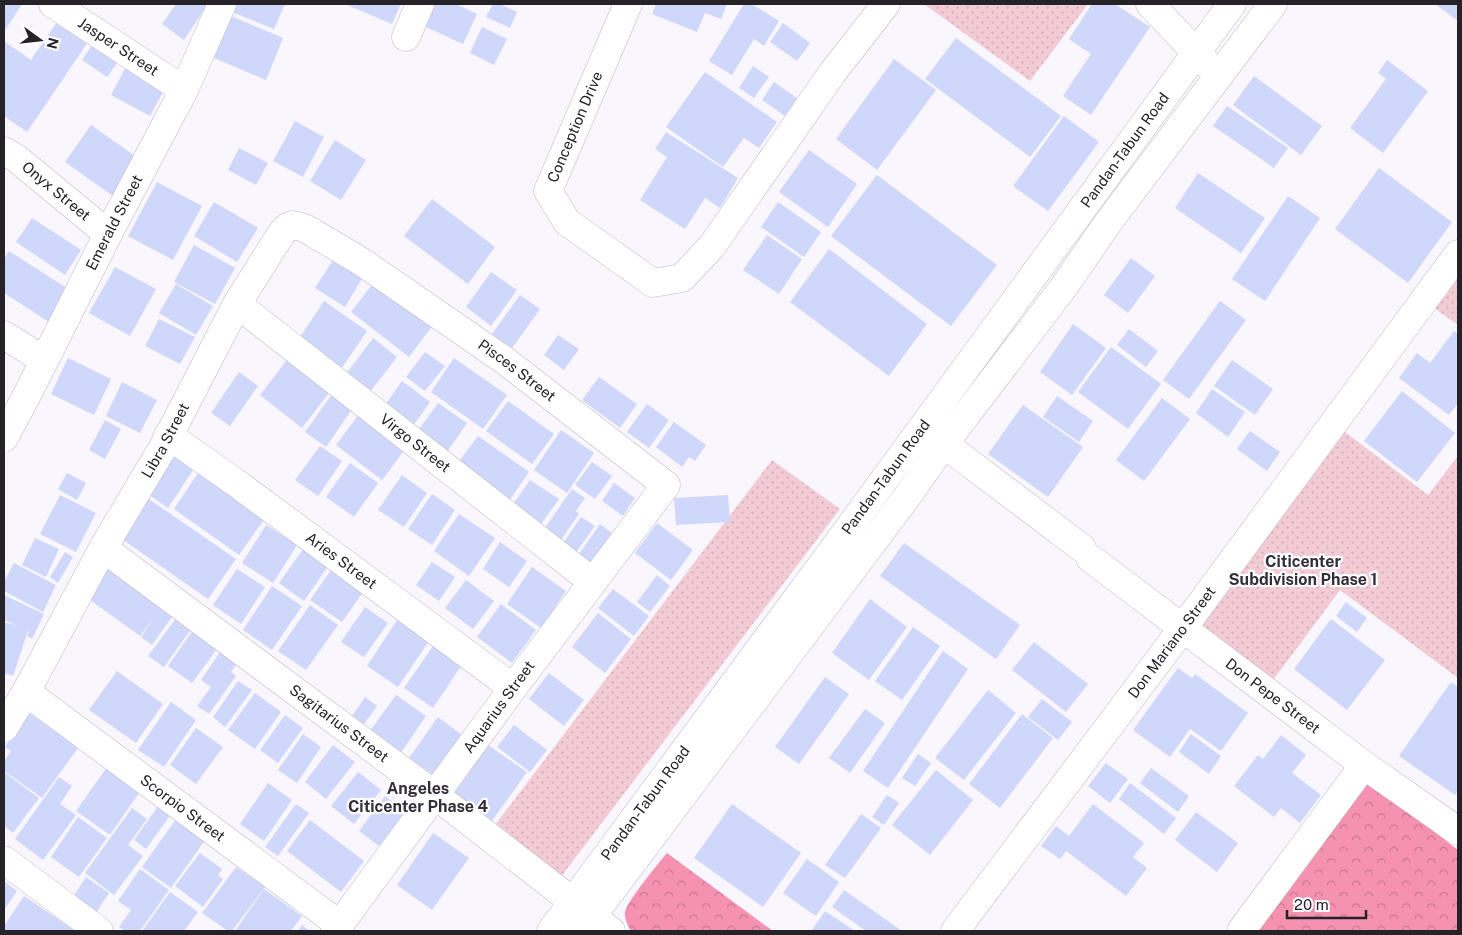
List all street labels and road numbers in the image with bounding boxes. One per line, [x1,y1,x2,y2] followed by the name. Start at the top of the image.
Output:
[75,14,162,79] street label: Jasper Street
[543,69,606,185] street label: Conception Drive
[1077,89,1172,211] street label: Pandan-Tabun Road
[19,158,94,224] street label: Onyx Street
[82,172,146,273] street label: Emerald Street
[475,336,559,405] street label: Pisces Street
[138,400,192,481] street label: Libra Street
[377,410,454,476] street label: Virgo Street
[838,416,933,538] street label: Pandan-Tabun Road
[303,529,380,592] street label: Aries Street
[1124,583,1219,701] street label: Don Mariano Street
[1222,655,1324,737] street label: Don Pepe Street
[459,657,538,756] street label: Aquarius Street
[286,681,392,765] street label: Sagitarius Street
[597,742,693,863] street label: Pandan-Tabun Road
[137,771,229,845] street label: Scorpio Street

